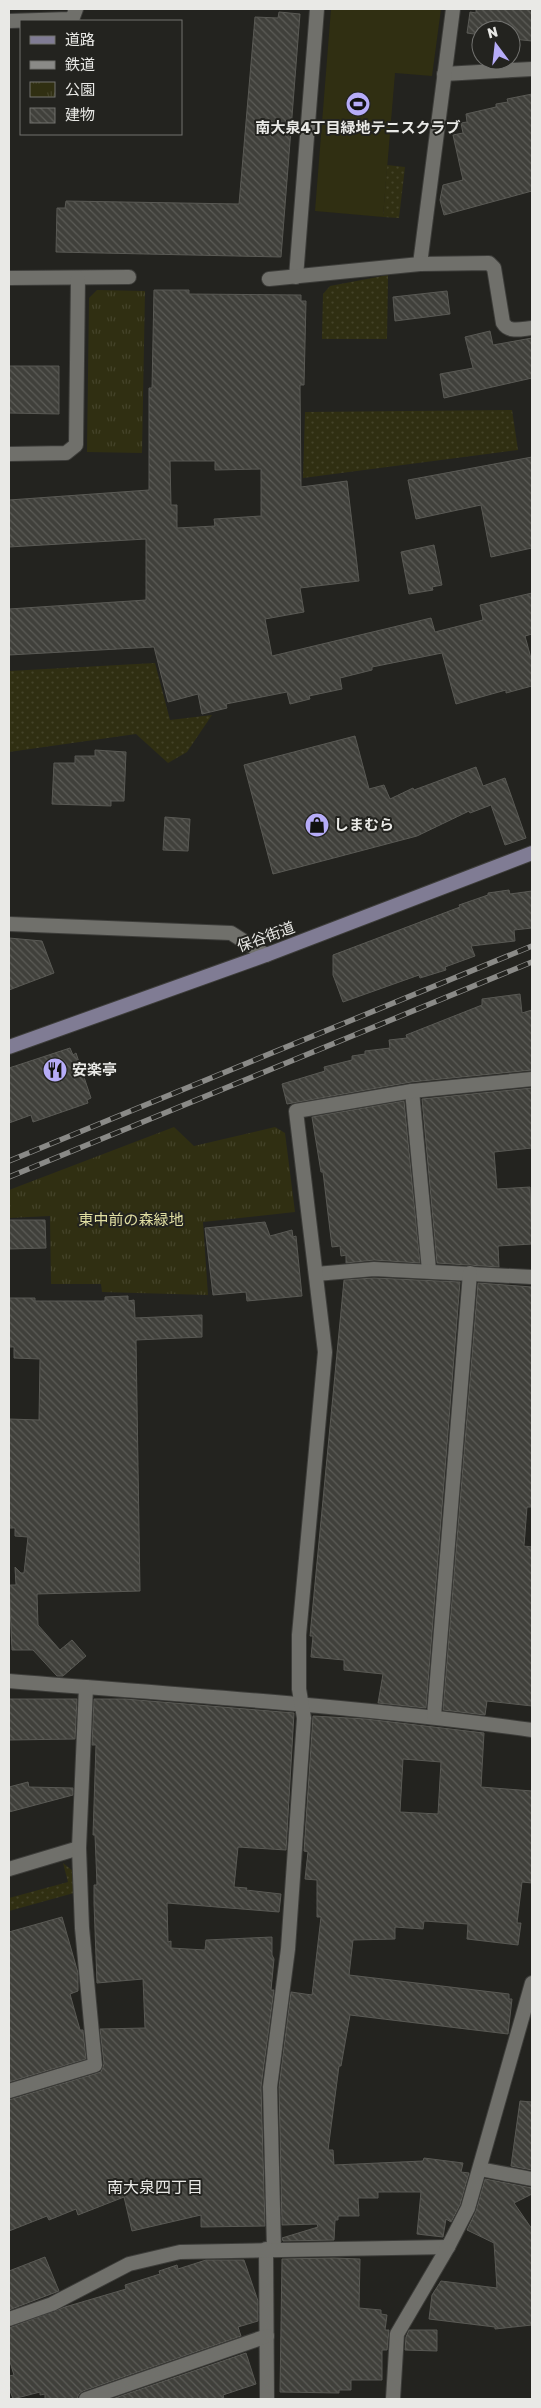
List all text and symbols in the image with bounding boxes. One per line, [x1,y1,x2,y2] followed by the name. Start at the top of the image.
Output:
[20,20,182,135] legend
[471,20,521,70] north arrow
[486,23,500,42] text: N
[65,31,95,49] text: 道路
[65,56,95,74] text: 鉄道
[65,81,95,99] text: 公園
[345,91,371,117] sports icon: 南大泉4丁目緑地テニスクラブ
[65,106,95,124] text: 建物
[255,119,461,137] place label: 南大泉4丁目緑地テニスクラブ
[304,812,330,838] shop icon: しまむら
[334,816,394,834] place label: しまむら
[235,918,297,956] street label: 保谷街道
[42,1057,68,1083] restaurant icon: 安楽亭
[72,1061,117,1079] place label: 安楽亭
[78,1211,184,1229] park label: 東中前の森緑地
[107,2178,203,2197] district label: 南大泉四丁目

